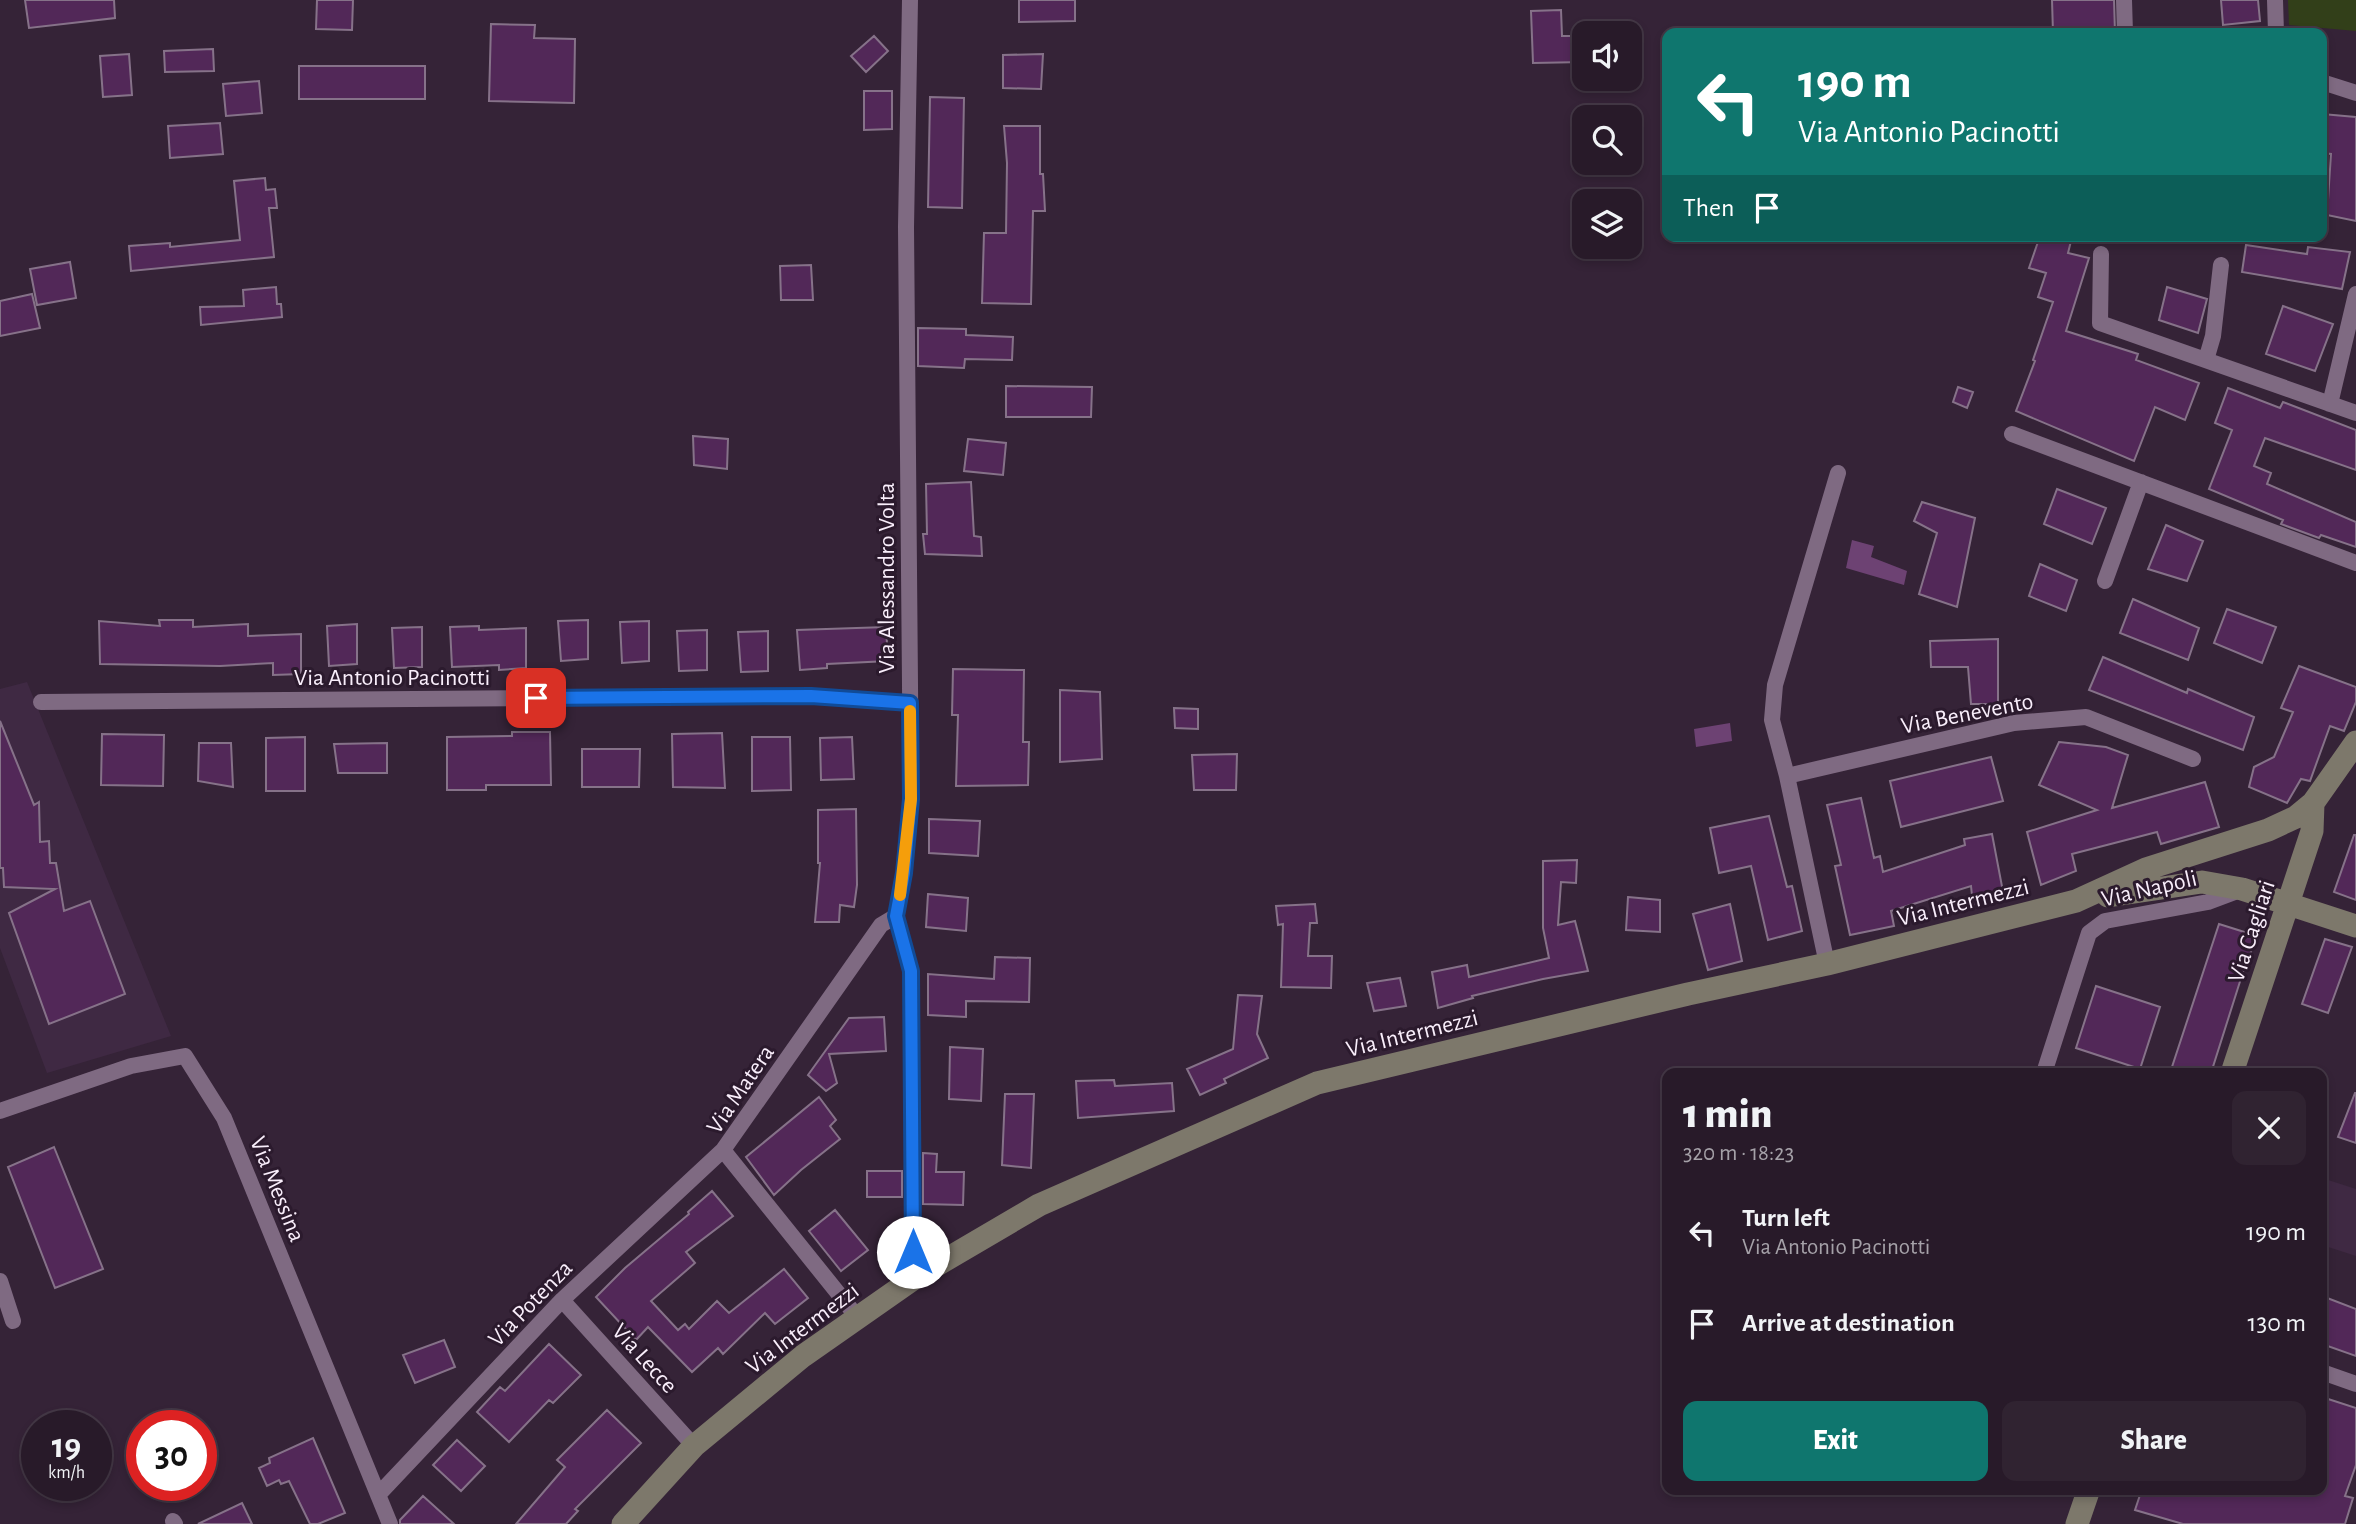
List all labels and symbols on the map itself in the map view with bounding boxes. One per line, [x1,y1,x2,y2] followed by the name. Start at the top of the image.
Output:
[875,482,899,674] street label: Via Alessandro Volta
[294,666,490,690] street label: Via Antonio Pacinotti
[506,668,566,728] pin
[1899,689,2035,739] street label: Via Benevento
[2099,866,2199,912] street label: Via Napoli
[1895,875,2032,931] street label: Via Intermezzi
[2224,877,2280,985] street label: Via Cagliari
[1344,1006,1481,1062] street label: Via Intermezzi
[703,1041,779,1138] street label: Via Matera
[245,1133,309,1245] street label: Via Messina
[876,1215,950,1289] position arrow
[484,1256,577,1351] street label: Via Potenza
[741,1279,864,1379] street label: Via Intermezzi
[607,1319,681,1398] street label: Via Lecce
[126,1410,217,1501] speed limit sign: 30

